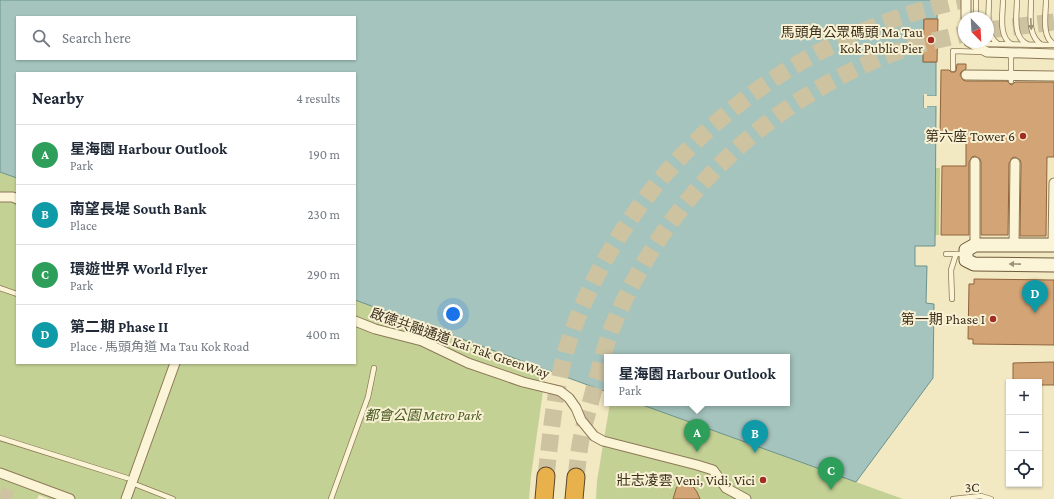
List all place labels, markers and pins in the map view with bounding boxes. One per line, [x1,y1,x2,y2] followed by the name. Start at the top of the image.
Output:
[781,24,924,56] place label: 馬頭角公眾碼頭 Ma Tau Kok Public Pier
[926,35,936,45] marker: 馬頭角公眾碼頭 Ma Tau Kok Public Pier
[925,128,1015,144] place label: 第六座 Tower 6
[1018,131,1028,141] marker: 第六座 Tower 6
[1022,280,1048,313] pin: D
[901,311,985,327] place label: 第一期 Phase I
[988,314,998,324] marker: 第一期 Phase I
[684,419,710,452] pin: A
[742,420,768,453] pin: B
[818,457,844,490] pin: C
[617,472,755,488] place label: 壯志凌雲 Veni, Vidi, Vici
[758,475,768,485] marker: 壯志凌雲 Veni, Vidi, Vici

